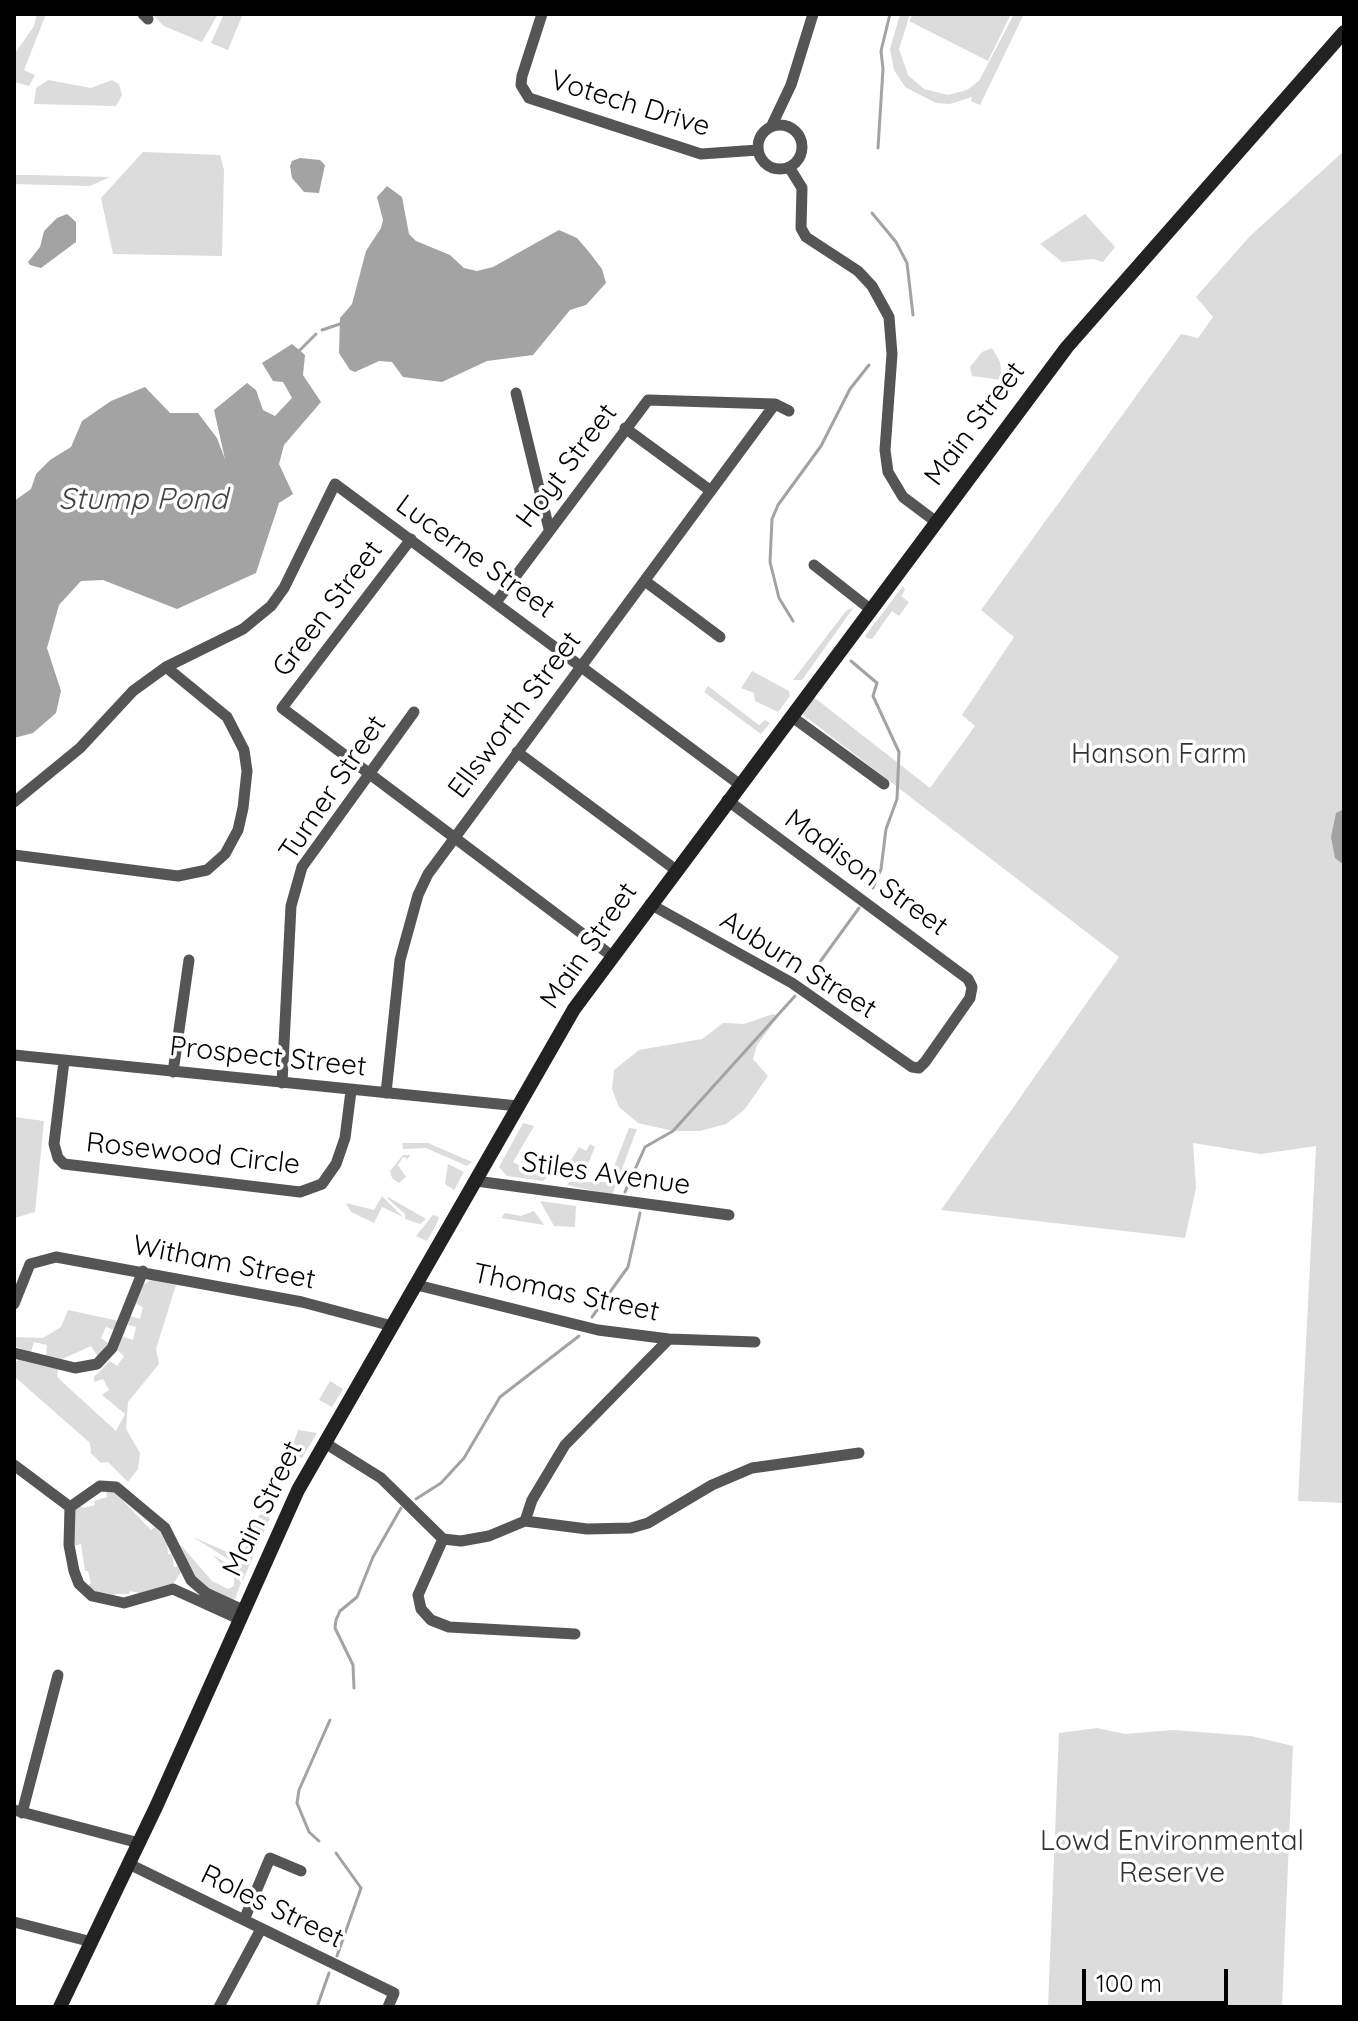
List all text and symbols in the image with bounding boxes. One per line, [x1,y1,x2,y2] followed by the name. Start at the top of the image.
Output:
[546,64,714,144] street label: Votech Drive
[918,355,1032,493] street label: Main Street
[509,397,625,535] street label: Hoyt Street
[58,482,228,518] water label: Stump Pond
[389,488,561,626] street label: Lucerne Street
[266,534,390,684] street label: Green Street
[441,625,589,805] street label: Ellsworth Street
[272,709,394,867] street label: Turner Street
[1071,738,1247,772] park label: Hanson Farm
[778,803,954,943] street label: Madison Street
[533,876,645,1016] street label: Main Street
[714,904,882,1026] street label: Auburn Street
[168,1030,368,1084] street label: Prospect Street
[84,1126,302,1182] street label: Rosewood Circle
[520,1146,692,1202] street label: Stiles Avenue
[130,1229,318,1297] street label: Witham Street
[470,1257,662,1329] street label: Thomas Street
[216,1436,310,1582] street label: Main Street
[1040,1825,1304,1891] park label: Lowd Environmental Reserve
[195,1858,349,1956] street label: Roles Street
[1086,1953,1232,2003] scale bar
[1096,1968,1162,1998] text: 100 m

